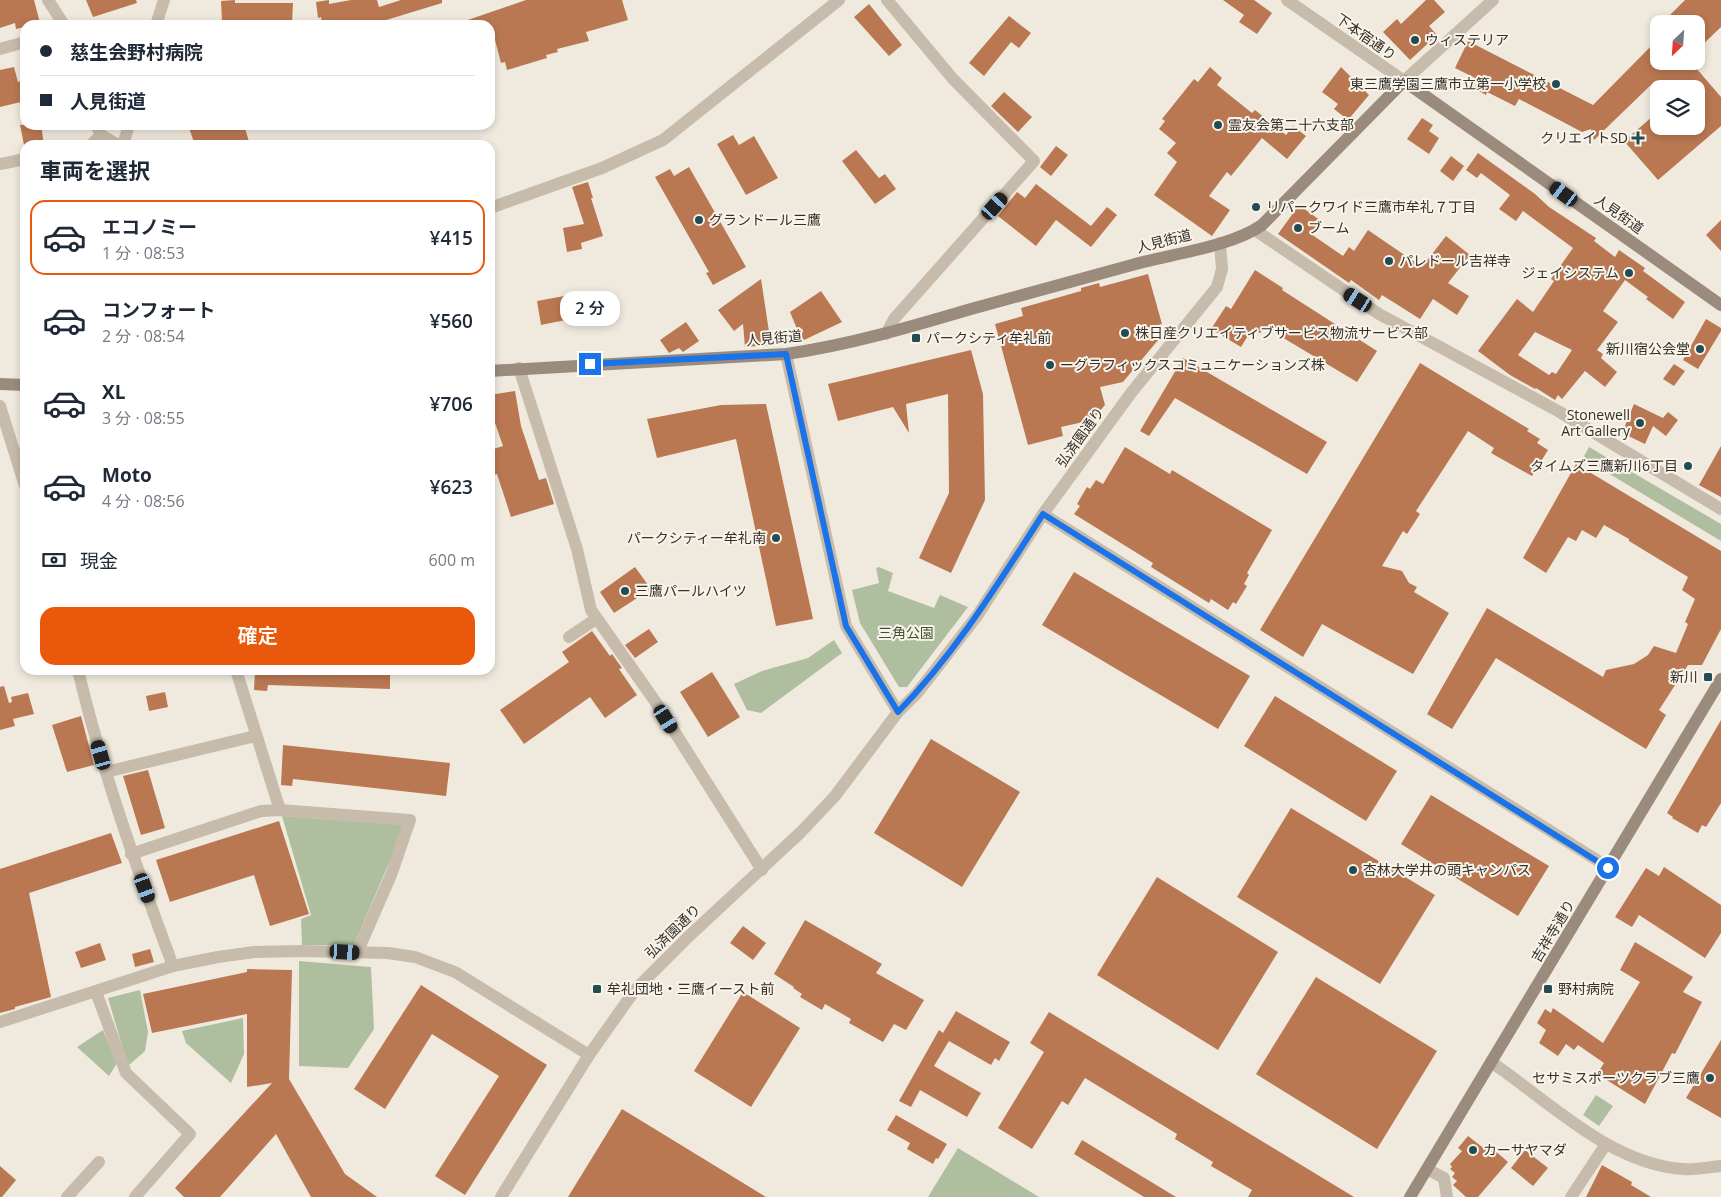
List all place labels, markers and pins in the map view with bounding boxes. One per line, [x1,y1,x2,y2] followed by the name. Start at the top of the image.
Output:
[1425,30,1509,49] place label: ウィステリア
[1409,34,1421,46] marker: ウィステリア
[1350,74,1546,93] place label: 東三鷹学園三鷹市立第一小学校
[1550,78,1562,90] marker: 東三鷹学園三鷹市立第一小学校
[1228,115,1354,134] place label: 霊友会第二十六支部
[1212,119,1224,131] marker: 霊友会第二十六支部
[1540,128,1628,147] place label: クリエイトSD
[1632,132,1644,144] marker: クリエイトSD
[1266,197,1476,216] place label: リパークワイド三鷹市牟礼７丁目
[1250,201,1262,213] marker: リパークワイド三鷹市牟礼７丁目
[709,210,821,229] place label: グランドール三鷹
[693,214,705,226] marker: グランドール三鷹
[1308,218,1350,237] place label: ブーム
[1292,222,1304,234] marker: ブーム
[1399,251,1511,270] place label: パレドール吉祥寺
[1383,255,1395,267] marker: パレドール吉祥寺
[1521,263,1619,282] place label: ジェイシステム
[1623,267,1635,279] marker: ジェイシステム
[1135,323,1428,342] place label: 株日産クリエイティブサービス物流サービス部
[1119,327,1131,339] marker: 株日産クリエイティブサービス物流サービス部
[926,328,1051,347] place label: パークシティ牟礼前
[910,332,922,344] marker: パークシティ牟礼前
[1606,339,1690,358] place label: 新川宿公会堂
[1694,343,1706,355] marker: 新川宿公会堂
[1060,355,1325,374] place label: ーグラフィックスコミュニケーションズ株
[1044,359,1056,371] marker: ーグラフィックスコミュニケーションズ株
[1561,405,1631,440] place label: Stonewell Art Gallery
[1634,417,1646,429] marker: Stonewell Art Gallery
[1530,456,1678,475] place label: タイムズ三鷹新川6丁目
[1682,460,1694,472] marker: タイムズ三鷹新川6丁目
[627,528,766,547] place label: パークシティー牟礼南
[770,532,782,544] marker: パークシティー牟礼南
[635,581,747,600] place label: 三鷹パールハイツ
[619,585,631,597] marker: 三鷹パールハイツ
[1670,667,1698,686] place label: 新川
[1702,671,1714,683] marker: 新川
[1363,860,1531,879] place label: 杏林大学井の頭キャンパス
[1347,864,1359,876] marker: 杏林大学井の頭キャンパス
[607,979,774,998] place label: 牟礼団地・三鷹イースト前
[1558,979,1614,998] place label: 野村病院
[591,983,603,995] marker: 牟礼団地・三鷹イースト前
[1542,983,1554,995] marker: 野村病院
[1532,1068,1700,1087] place label: セサミスポーツクラブ三鷹
[1704,1072,1716,1084] marker: セサミスポーツクラブ三鷹
[1483,1140,1567,1159] place label: カーサヤマダ
[1467,1144,1479,1156] marker: カーサヤマダ

